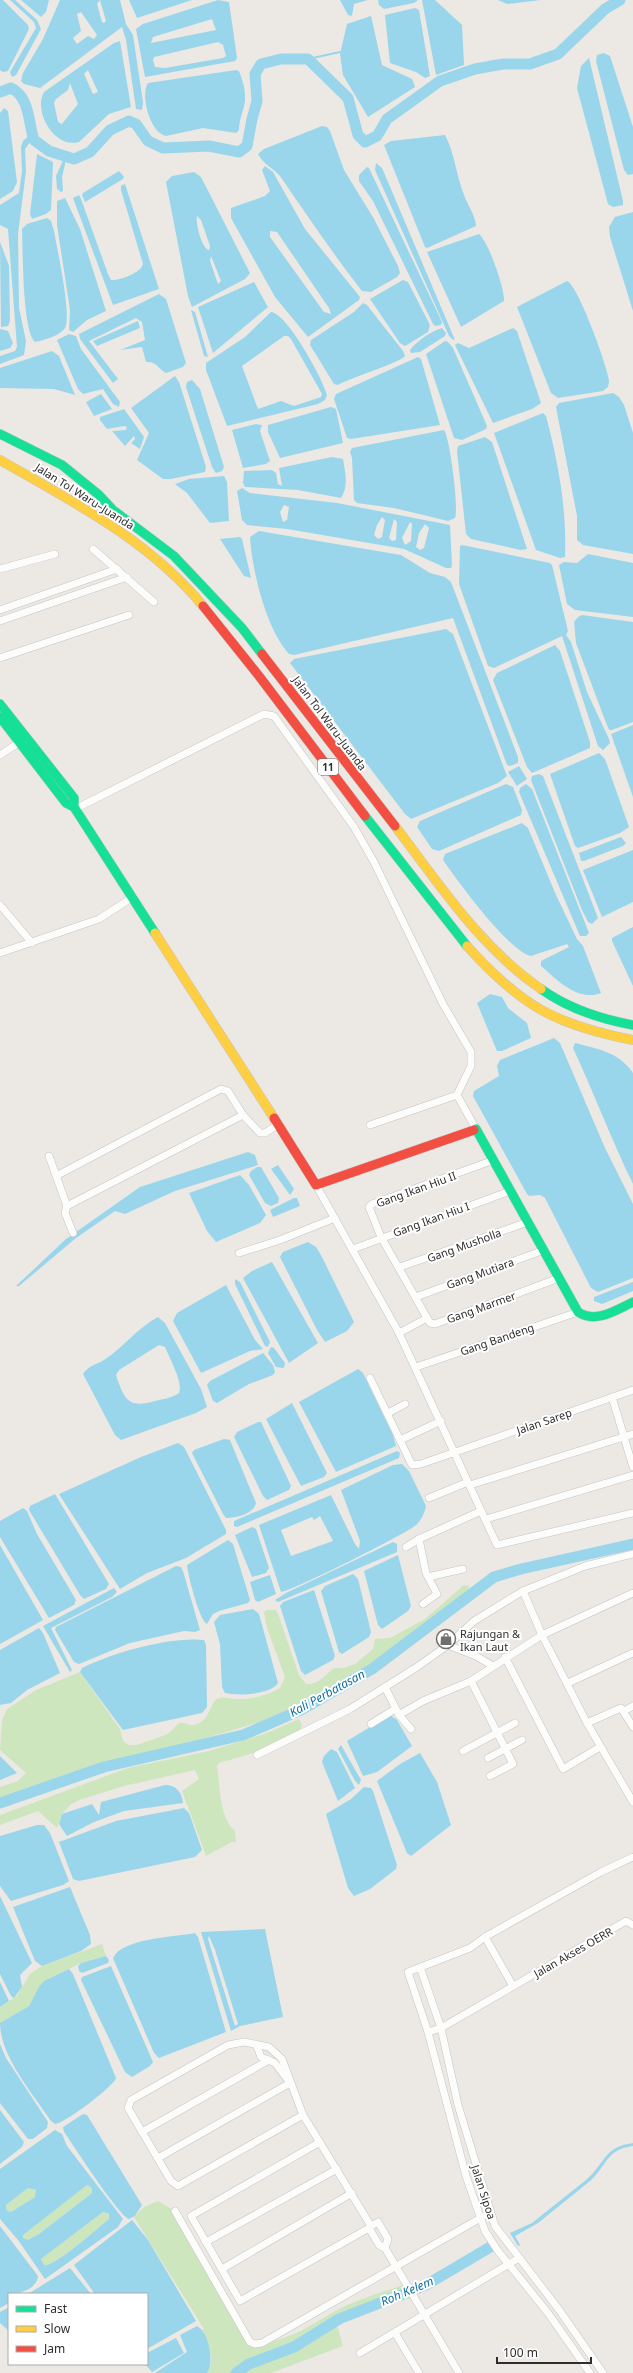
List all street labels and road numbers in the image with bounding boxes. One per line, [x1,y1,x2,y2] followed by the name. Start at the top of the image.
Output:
[32,459,137,533] street label: Jalan Tol Waru–Juanda
[289,672,370,773] street label: Jalan Tol Waru–Juanda
[318,759,338,775] road number: 11
[374,1167,458,1210] street label: Gang Ikan Hiu II
[391,1198,472,1240] street label: Gang Ikan Hiu I
[425,1225,503,1265] street label: Gang Musholla
[444,1254,516,1292] street label: Gang Mutiara
[444,1287,518,1326] street label: Gang Marmer
[458,1319,536,1359] street label: Gang Bandeng
[514,1404,574,1438] street label: Jalan Sarep
[530,1923,615,1981] street label: Jalan Akses OERR
[468,2162,500,2221] street label: Jalan Sipoa

